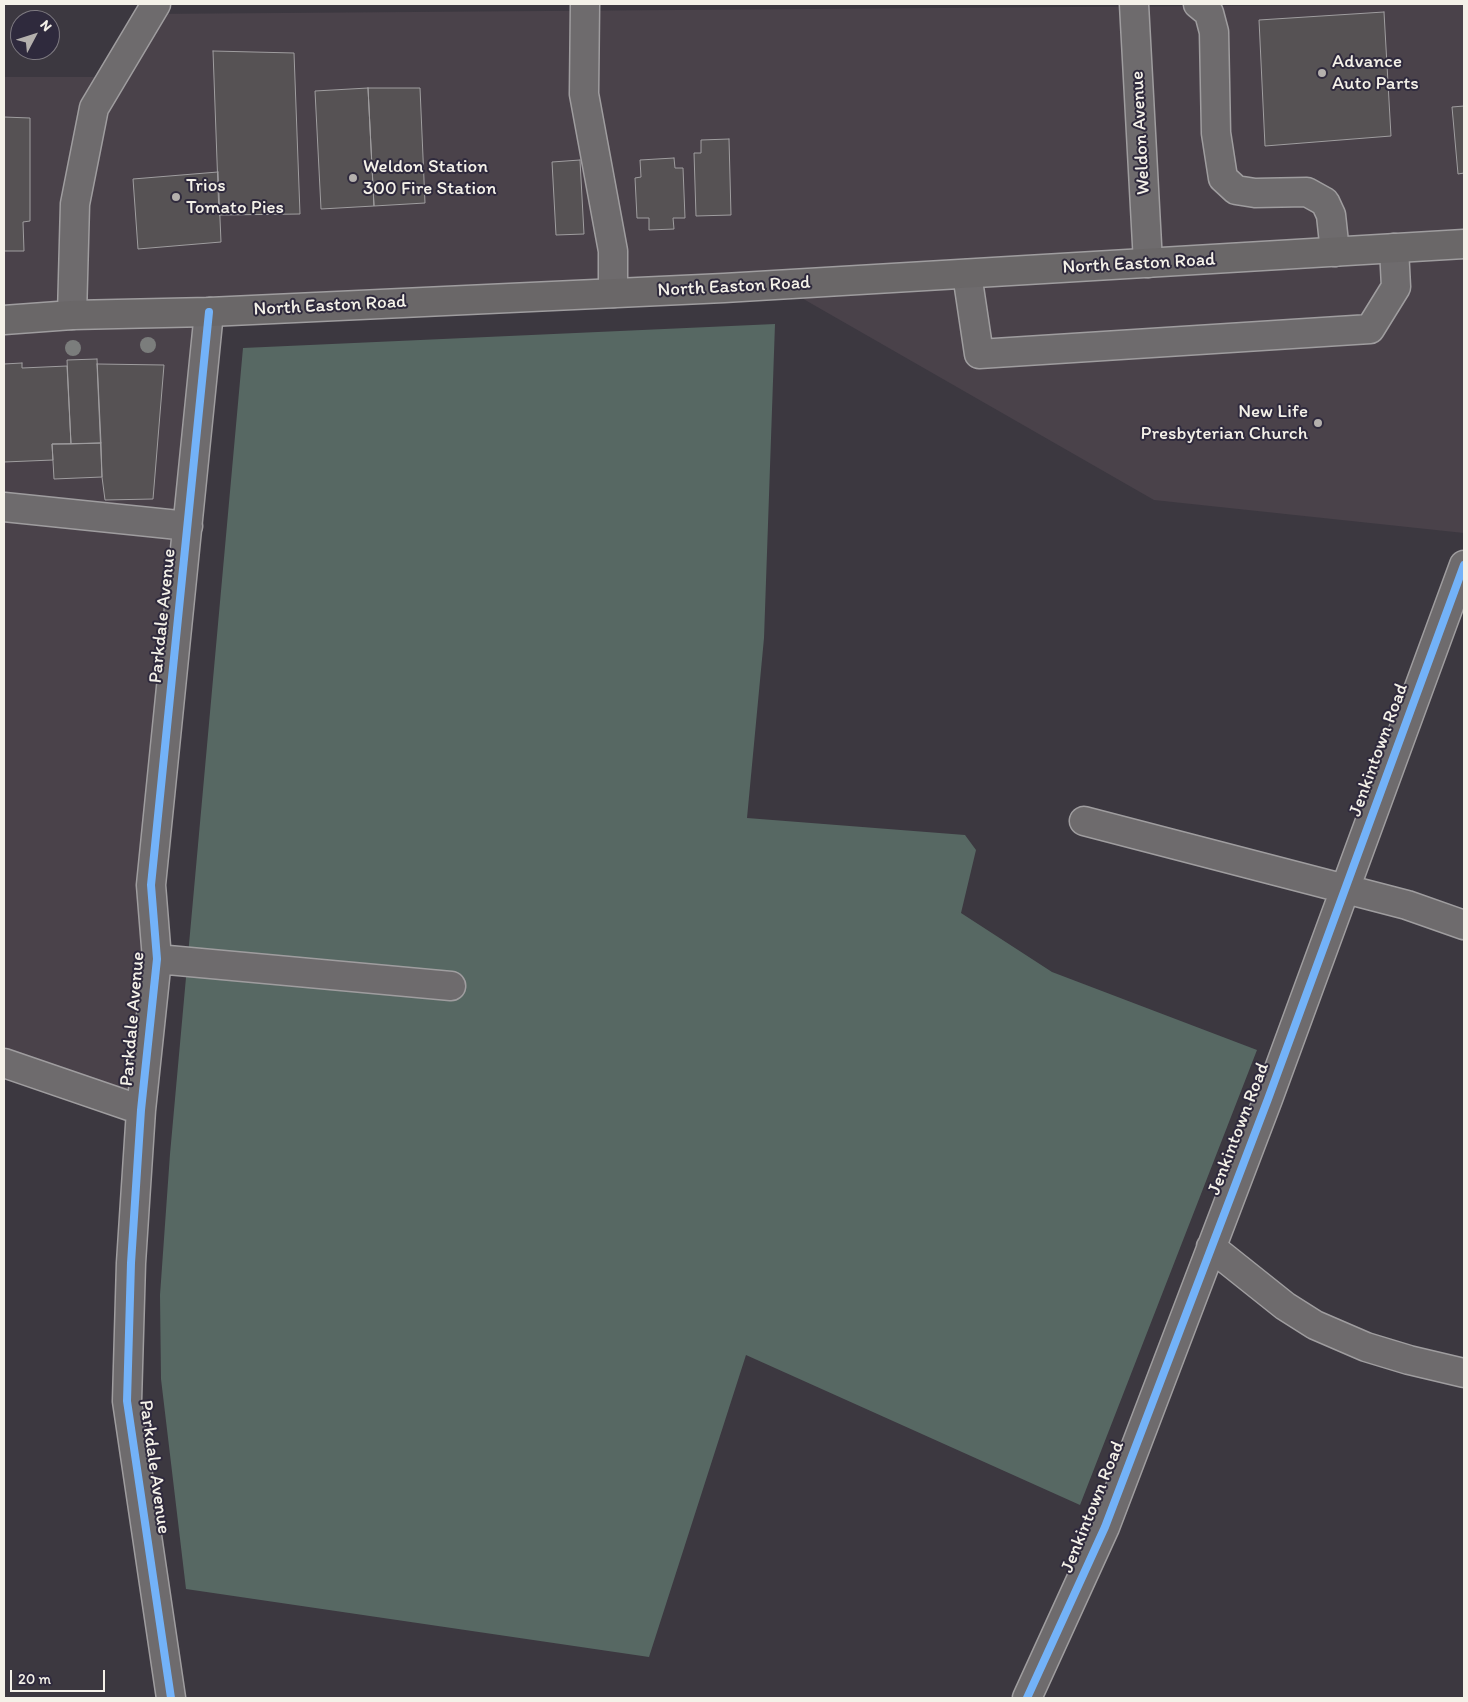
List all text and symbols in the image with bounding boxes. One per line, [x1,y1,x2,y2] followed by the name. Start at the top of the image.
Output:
[10,10,60,60] north arrow
[37,17,56,35] text: N
[1332,51,1419,95] place label: Advance Auto Parts
[1316,67,1328,79] marker: Advance Auto Parts
[1126,70,1156,196] street label: Weldon Avenue
[363,156,497,200] place label: Weldon Station 300 Fire Station
[347,172,359,184] marker: Weldon Station 300 Fire Station
[186,175,284,219] place label: Trios Tomato Pies
[170,191,182,203] marker: Trios Tomato Pies
[1062,249,1216,279] street label: North Easton Road
[657,272,811,302] street label: North Easton Road
[253,291,407,321] street label: North Easton Road
[1141,401,1308,445] place label: New Life Presbyterian Church
[1312,417,1324,429] marker: New Life Presbyterian Church
[145,548,181,684] street label: Parkdale Avenue
[1344,680,1414,820] street label: Jenkintown Road
[116,951,150,1087] street label: Parkdale Avenue
[1203,1059,1275,1199] street label: Jenkintown Road
[133,1398,175,1536] street label: Parkdale Avenue
[1056,1438,1130,1576] street label: Jenkintown Road
[12,1660,108,1692] scale bar
[18,1670,51,1688] text: 20 m

